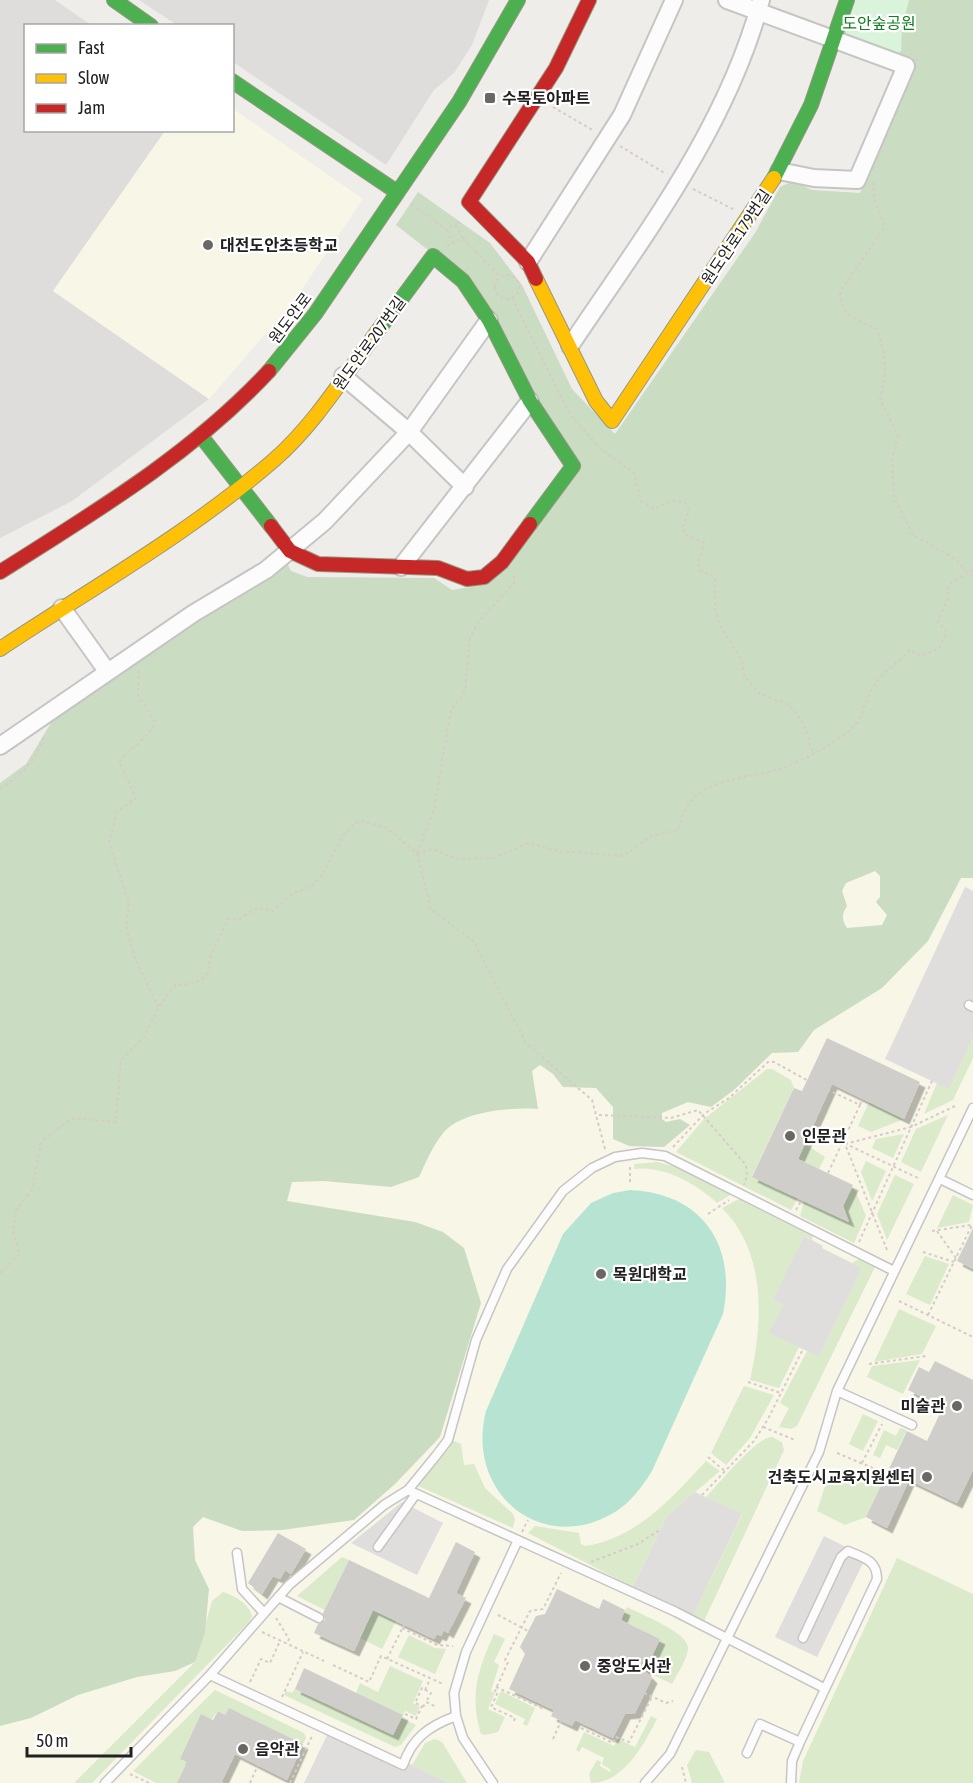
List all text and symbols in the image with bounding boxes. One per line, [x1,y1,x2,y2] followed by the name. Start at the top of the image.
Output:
[842,14,916,32] park label: 도안숲공원
[24,24,234,132] legend
[78,37,105,58] text: Fast
[78,67,109,88] text: Slow
[502,89,591,107] place label: 수목토아파트
[483,91,497,105] marker: 수목토아파트
[78,97,105,118] text: Jam
[698,186,774,288] street label: 원도안로179번길
[220,236,338,254] place label: 대전도안초등학교
[201,238,215,252] marker: 대전도안초등학교
[265,289,315,347] street label: 원도안로
[329,293,409,393] street label: 원도안로207번길
[802,1127,846,1145] place label: 인문관
[783,1129,797,1143] marker: 인문관
[613,1265,687,1283] place label: 목원대학교
[594,1267,608,1281] marker: 목원대학교
[901,1397,945,1415] place label: 미술관
[950,1399,964,1413] marker: 미술관
[768,1468,915,1486] place label: 건축도시교육지원센터
[920,1470,934,1484] marker: 건축도시교육지원센터
[597,1657,671,1675] place label: 중앙도서관
[578,1659,592,1673] marker: 중앙도서관
[27,1720,130,1758] scale bar
[36,1730,68,1751] text: 50 m
[255,1740,299,1758] place label: 음악관
[236,1742,250,1756] marker: 음악관

